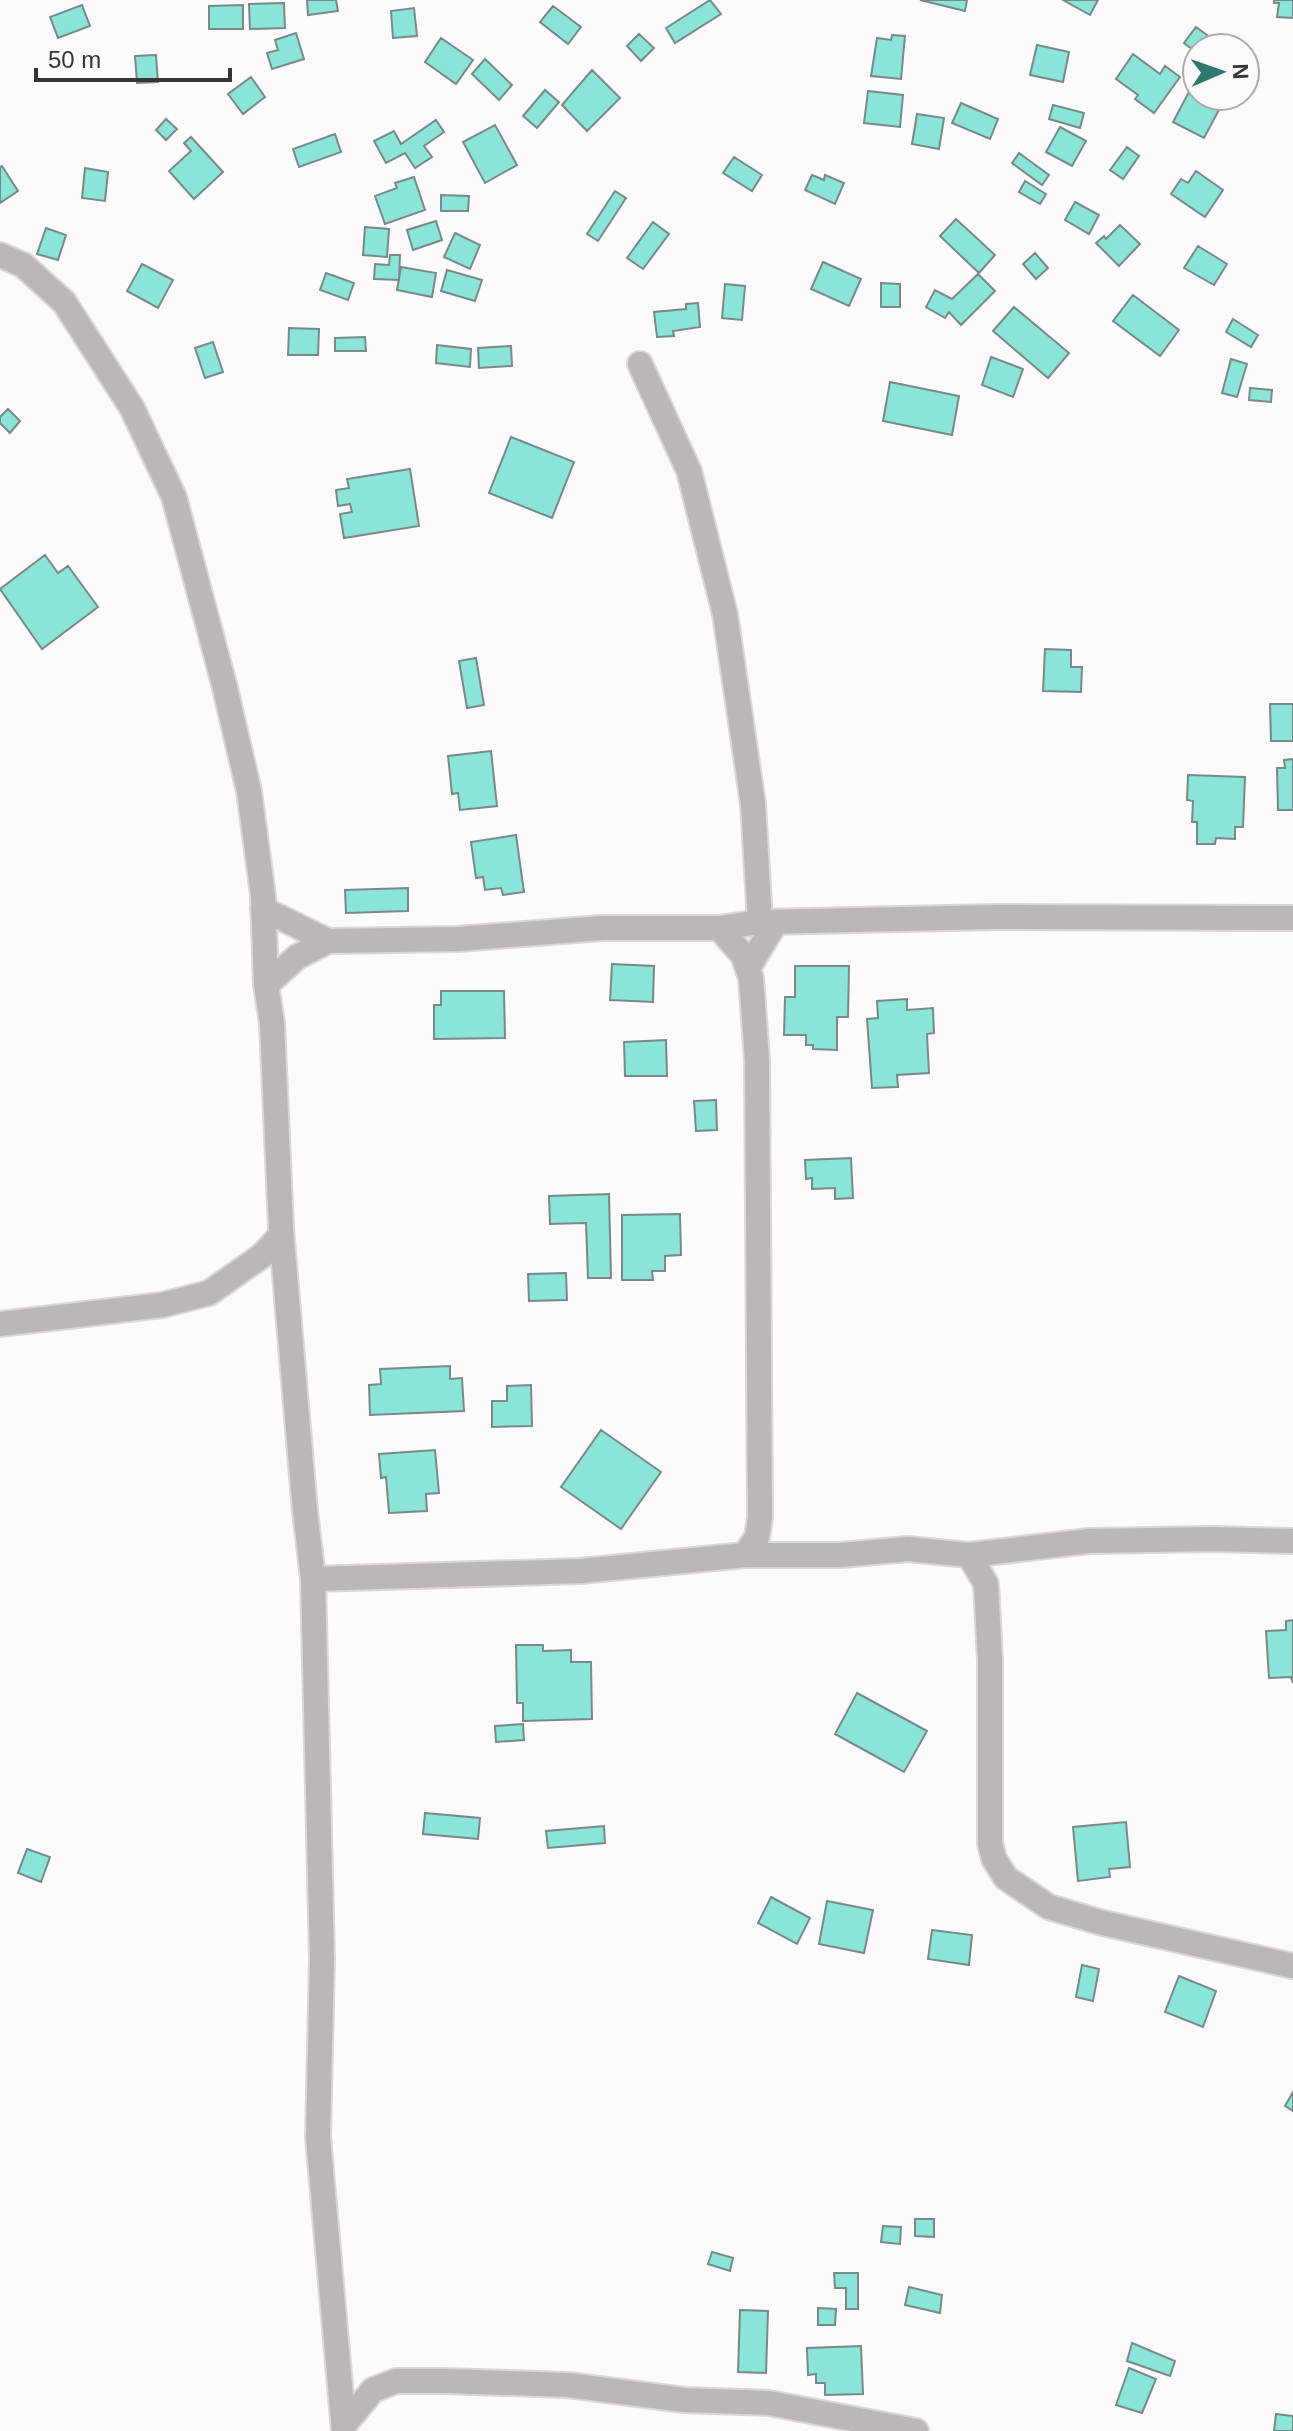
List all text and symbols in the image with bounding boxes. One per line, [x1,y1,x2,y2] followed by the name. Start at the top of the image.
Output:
[36,32,230,82] scale bar
[1181,32,1261,112] north arrow
[48,46,101,73] text: 50 m
[1228,63,1253,80] text: N

